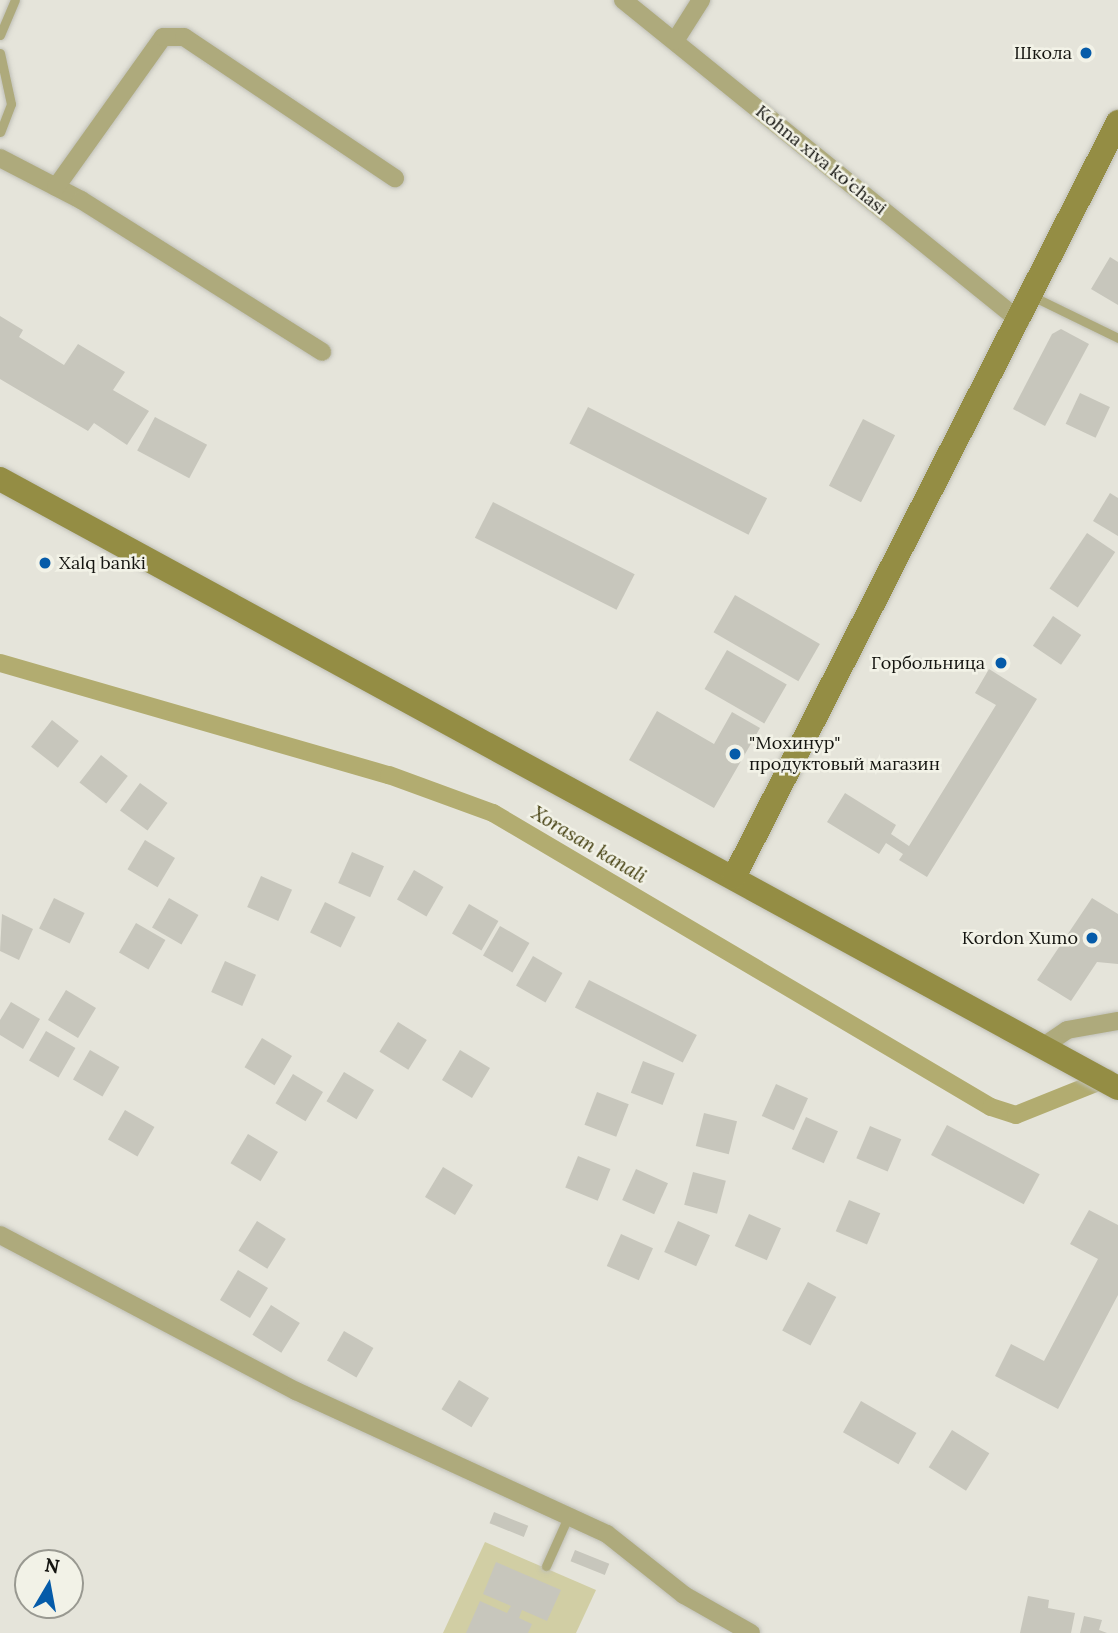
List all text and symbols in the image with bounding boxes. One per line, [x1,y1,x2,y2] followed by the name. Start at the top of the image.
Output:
[1014,42,1072,64] place label: Школа
[1078,45,1094,61] marker: Школа
[751,101,891,219] street label: Kohna xiva ko'chasi
[59,552,146,574] place label: Xalq banki
[37,555,53,571] marker: Xalq banki
[871,652,985,674] place label: Горбольница
[991,653,1011,673] marker: Горбольница
[749,733,940,776] place label: "Мохинур" продуктовый магазин
[727,746,743,762] marker: "Мохинур" продуктовый магазин
[527,802,651,888] water label: Xorasan kanali
[962,927,1078,949] place label: Kordon Xumo
[1084,930,1100,946] marker: Kordon Xumo
[14,1549,84,1619] north arrow
[43,1552,62,1578] text: N

